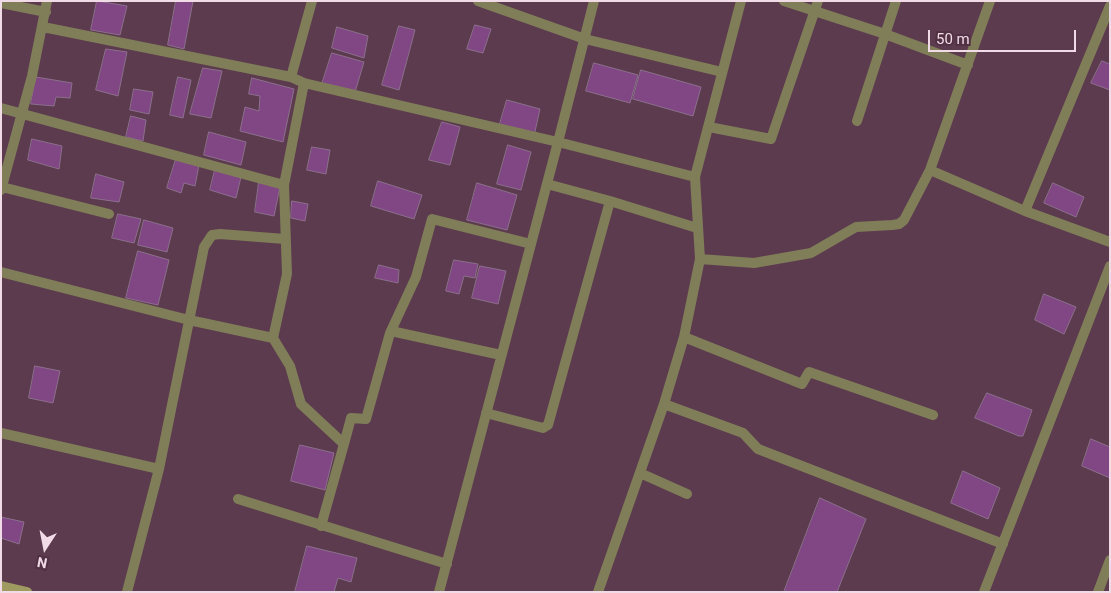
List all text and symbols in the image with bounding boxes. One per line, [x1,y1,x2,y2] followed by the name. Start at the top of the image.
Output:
[931,20,1078,52] scale bar
[936,30,970,48] text: 50 m
[20,523,70,573] north arrow
[36,554,49,572] text: N

